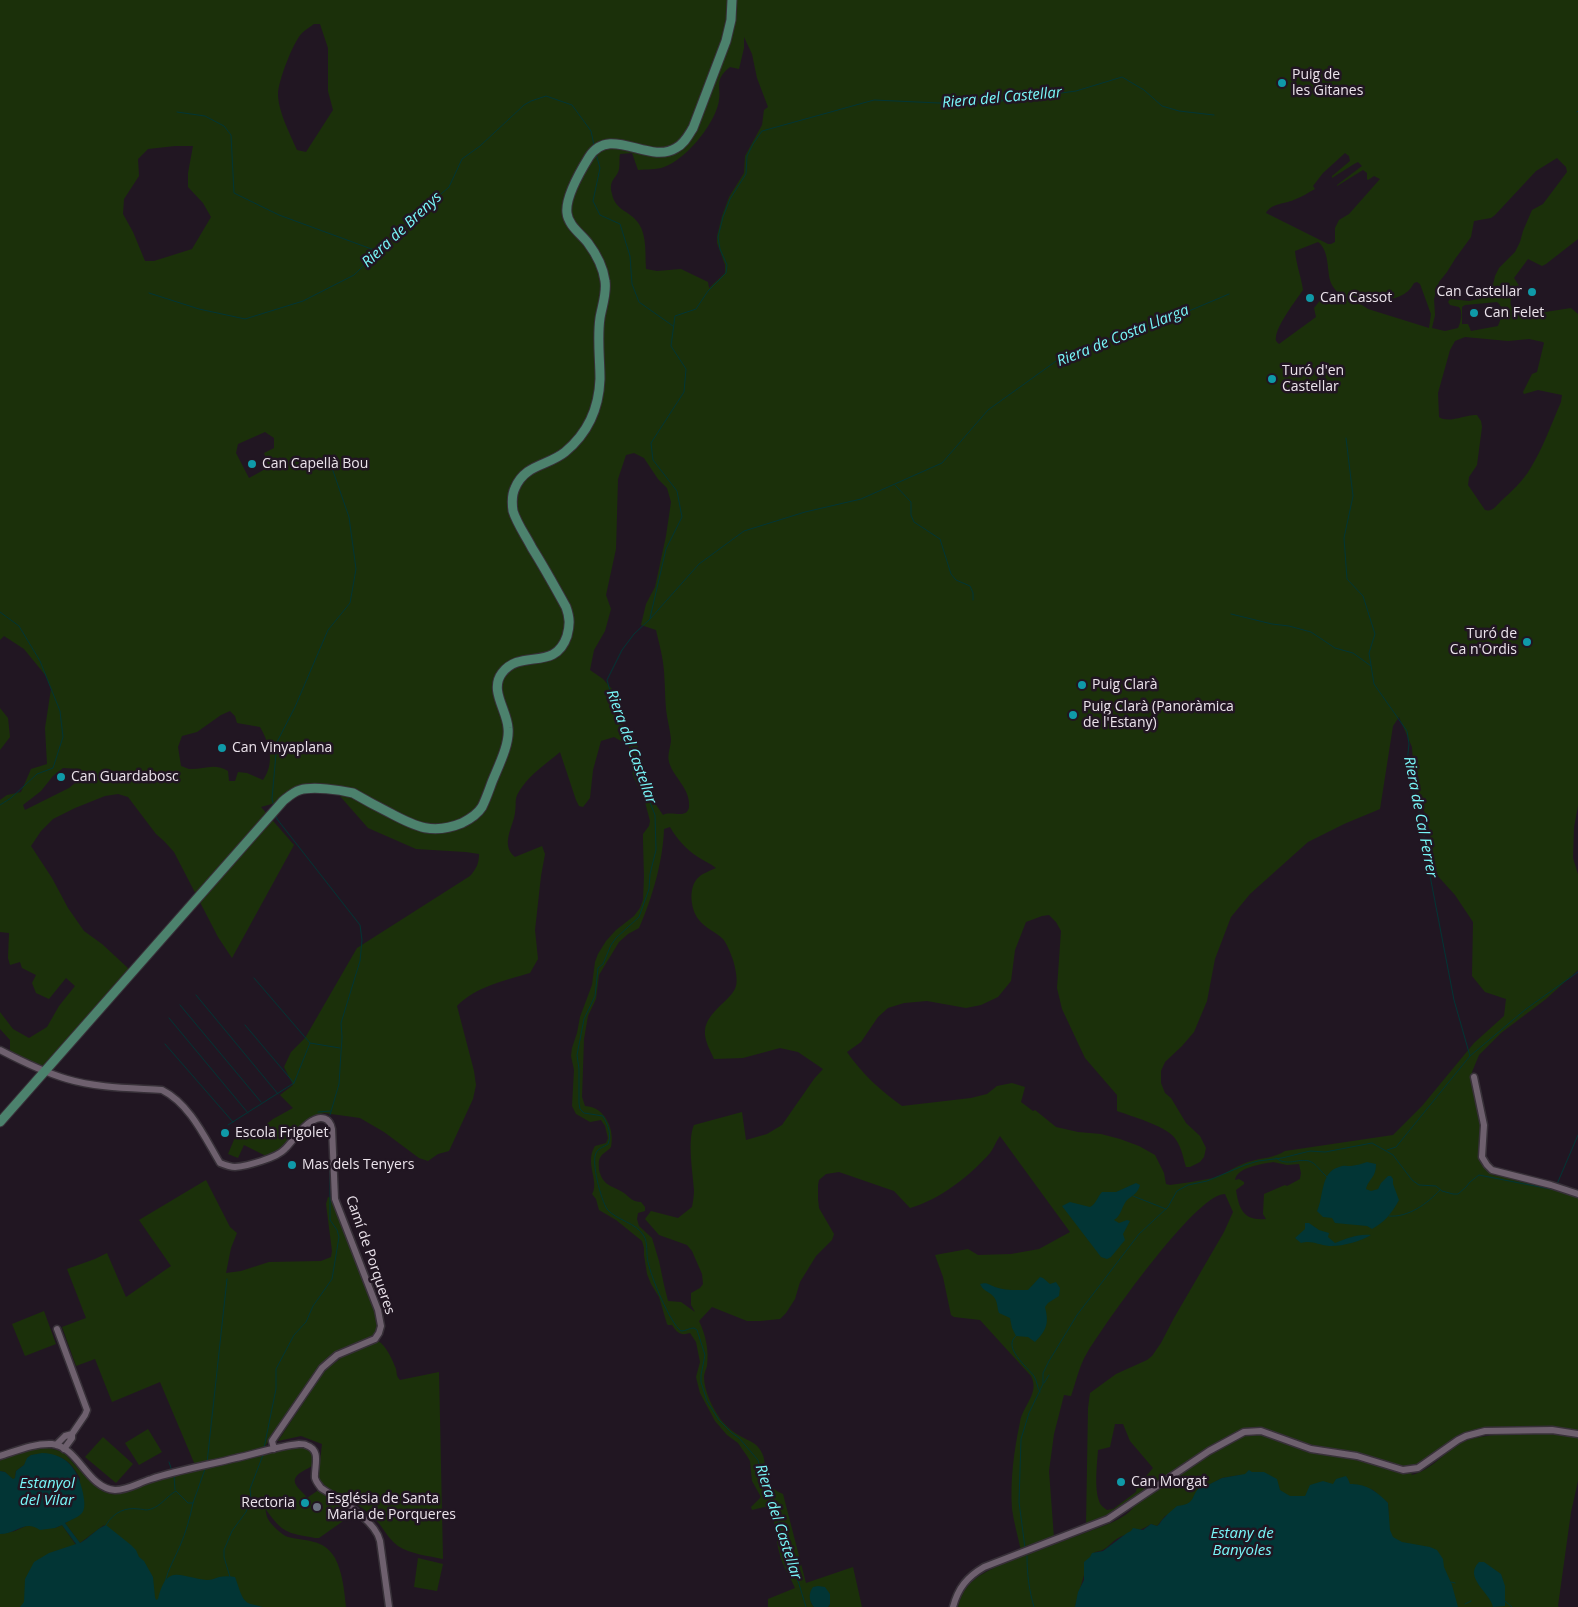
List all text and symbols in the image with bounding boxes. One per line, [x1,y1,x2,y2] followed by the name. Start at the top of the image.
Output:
[1292,67,1363,100] place label: Puig de les Gitanes
[1276,77,1288,89] marker: Puig de les Gitanes
[941,84,1063,112] water label: Riera del Castellar
[358,188,446,272] water label: Riera de Brenys
[1436,284,1522,300] place label: Can Castellar
[1526,286,1538,298] marker: Can Castellar
[1320,290,1392,306] place label: Can Cassot
[1304,292,1316,304] marker: Can Cassot
[1054,301,1192,371] water label: Riera de Costa Llarga
[1484,305,1544,321] place label: Can Felet
[1468,307,1480,319] marker: Can Felet
[1282,363,1344,396] place label: Turó d'en Castellar
[1266,373,1278,385] marker: Turó d'en Castellar
[262,456,368,472] place label: Can Capellà Bou
[246,458,258,470] marker: Can Capellà Bou
[1450,626,1517,658] place label: Turó de Ca n'Ordis
[1521,636,1533,648] marker: Turó de Ca n'Ordis
[1092,677,1157,693] place label: Puig Clarà
[1076,679,1088,691] marker: Puig Clarà
[602,687,660,807] water label: Riera del Castellar
[1083,699,1234,732] place label: Puig Clarà (Panoràmica de l'Estany)
[1067,709,1079,721] marker: Puig Clarà (Panoràmica de l'Estany)
[232,740,332,756] place label: Can Vinyaplana
[216,742,228,754] marker: Can Vinyaplana
[1399,755,1441,879] water label: Riera de Cal Ferrer
[71,769,179,785] place label: Can Guardabosc
[55,771,67,783] marker: Can Guardabosc
[235,1125,328,1141] place label: Escola Frigolet
[219,1127,231,1139] marker: Escola Frigolet
[302,1157,414,1173] place label: Mas dels Tenyers
[286,1159,298,1171] marker: Mas dels Tenyers
[342,1193,398,1317] street label: Camí de Porqueres
[751,1462,805,1582] water label: Riera del Castellar
[1131,1474,1207,1490] place label: Can Morgat
[19,1475,75,1510] water label: Estanyol del Vilar
[1115,1476,1127,1488] marker: Can Morgat
[327,1491,456,1524] place label: Església de Santa Maria de Porqueres
[241,1495,295,1511] place label: Rectoria
[299,1497,311,1509] marker: Rectoria
[311,1501,323,1513] marker: Església de Santa Maria de Porqueres
[1210,1525,1274,1560] water label: Estany de Banyoles

